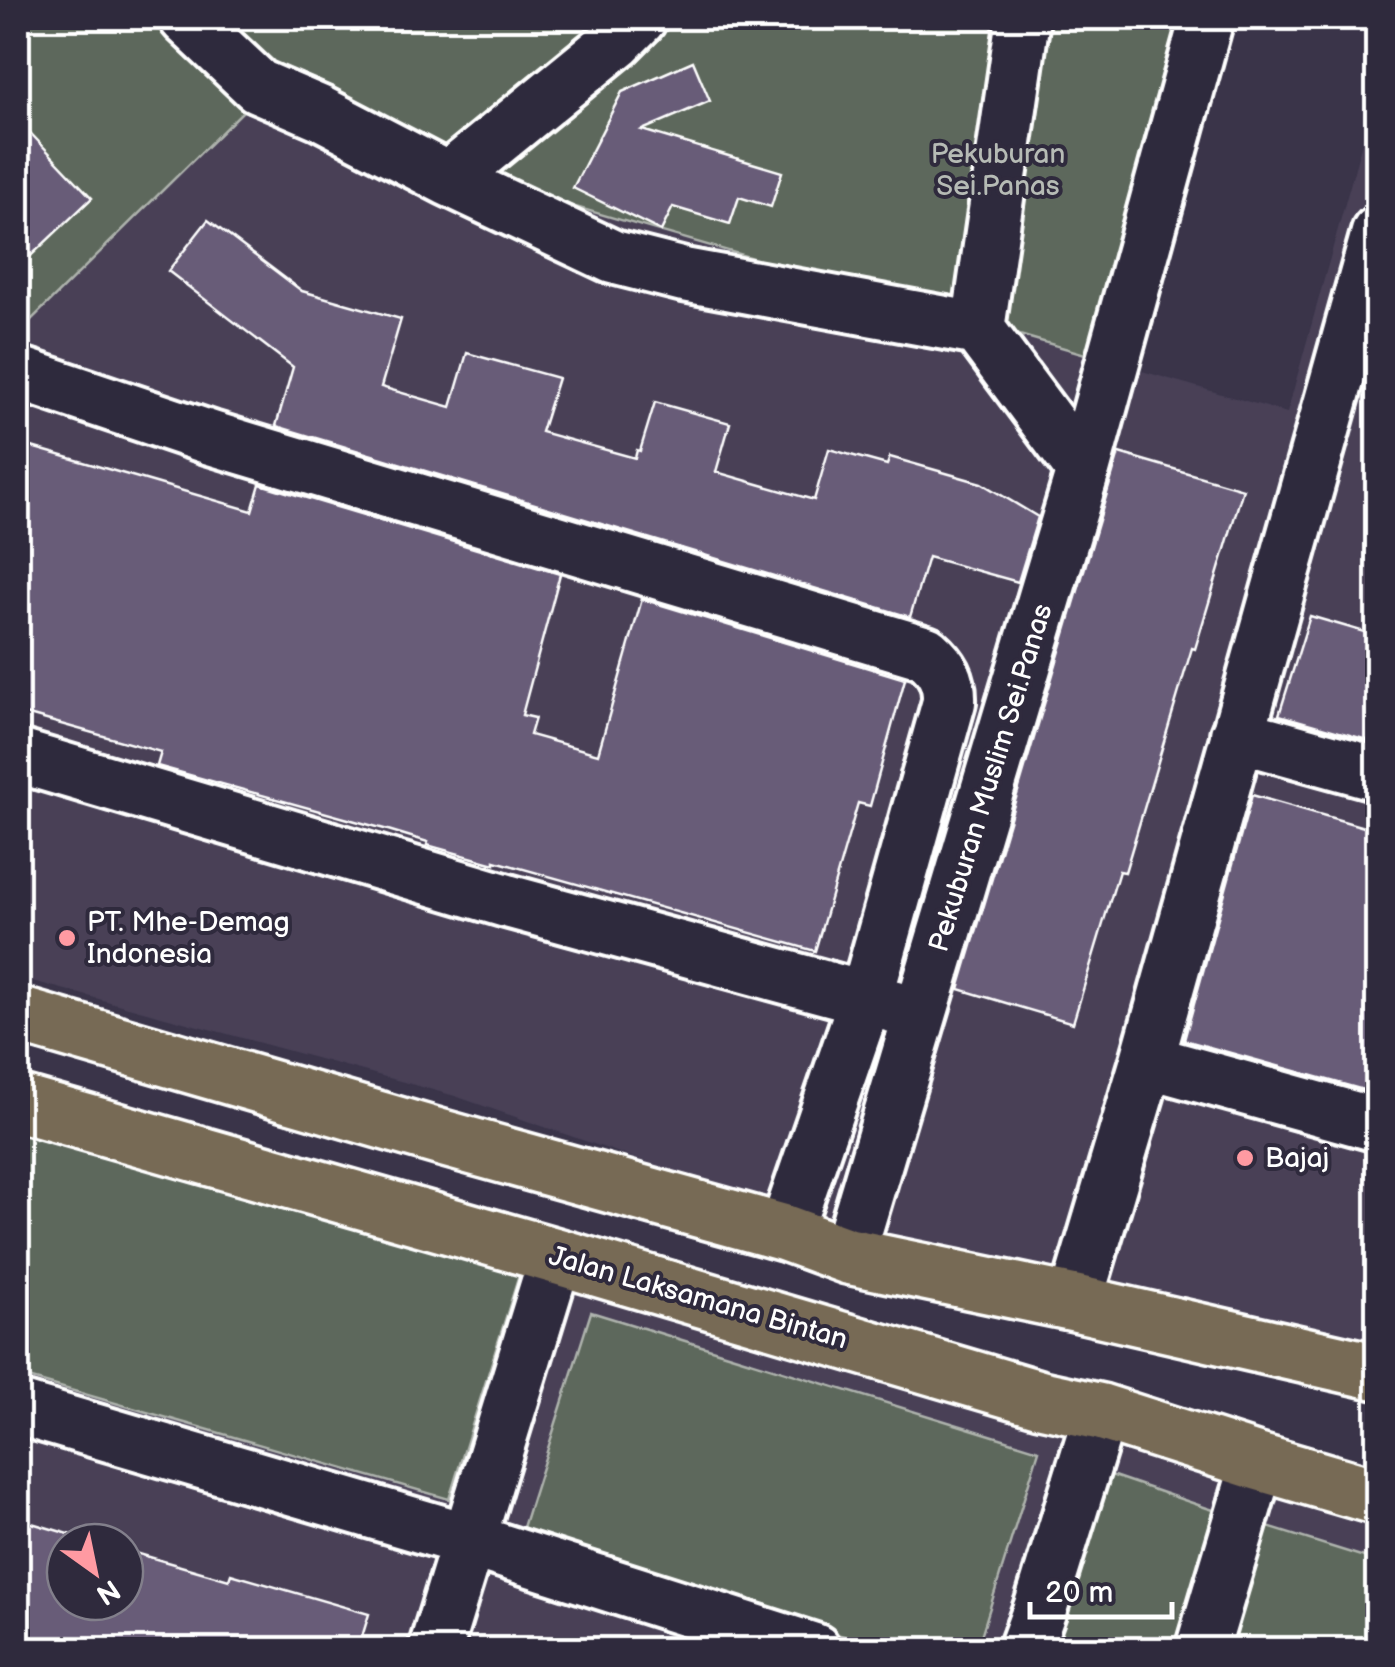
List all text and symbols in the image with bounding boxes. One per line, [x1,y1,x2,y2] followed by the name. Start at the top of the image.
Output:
[931,138,1065,203] park label: Pekuburan Sei.Panas
[922,600,1060,956] street label: Pekuburan Muslim Sei.Panas
[87,906,290,971] place label: PT. Mhe-Demag Indonesia
[56,927,78,949] marker: PT. Mhe-Demag Indonesia
[1265,1142,1329,1175] place label: Bajaj
[1234,1147,1256,1169] marker: Bajaj
[545,1240,851,1356] street label: Jalan Laksamana Bintan
[45,1522,145,1622] north arrow
[1030,1557,1172,1619] scale bar
[90,1572,126,1611] text: N
[1045,1575,1113,1611] text: 20 m

